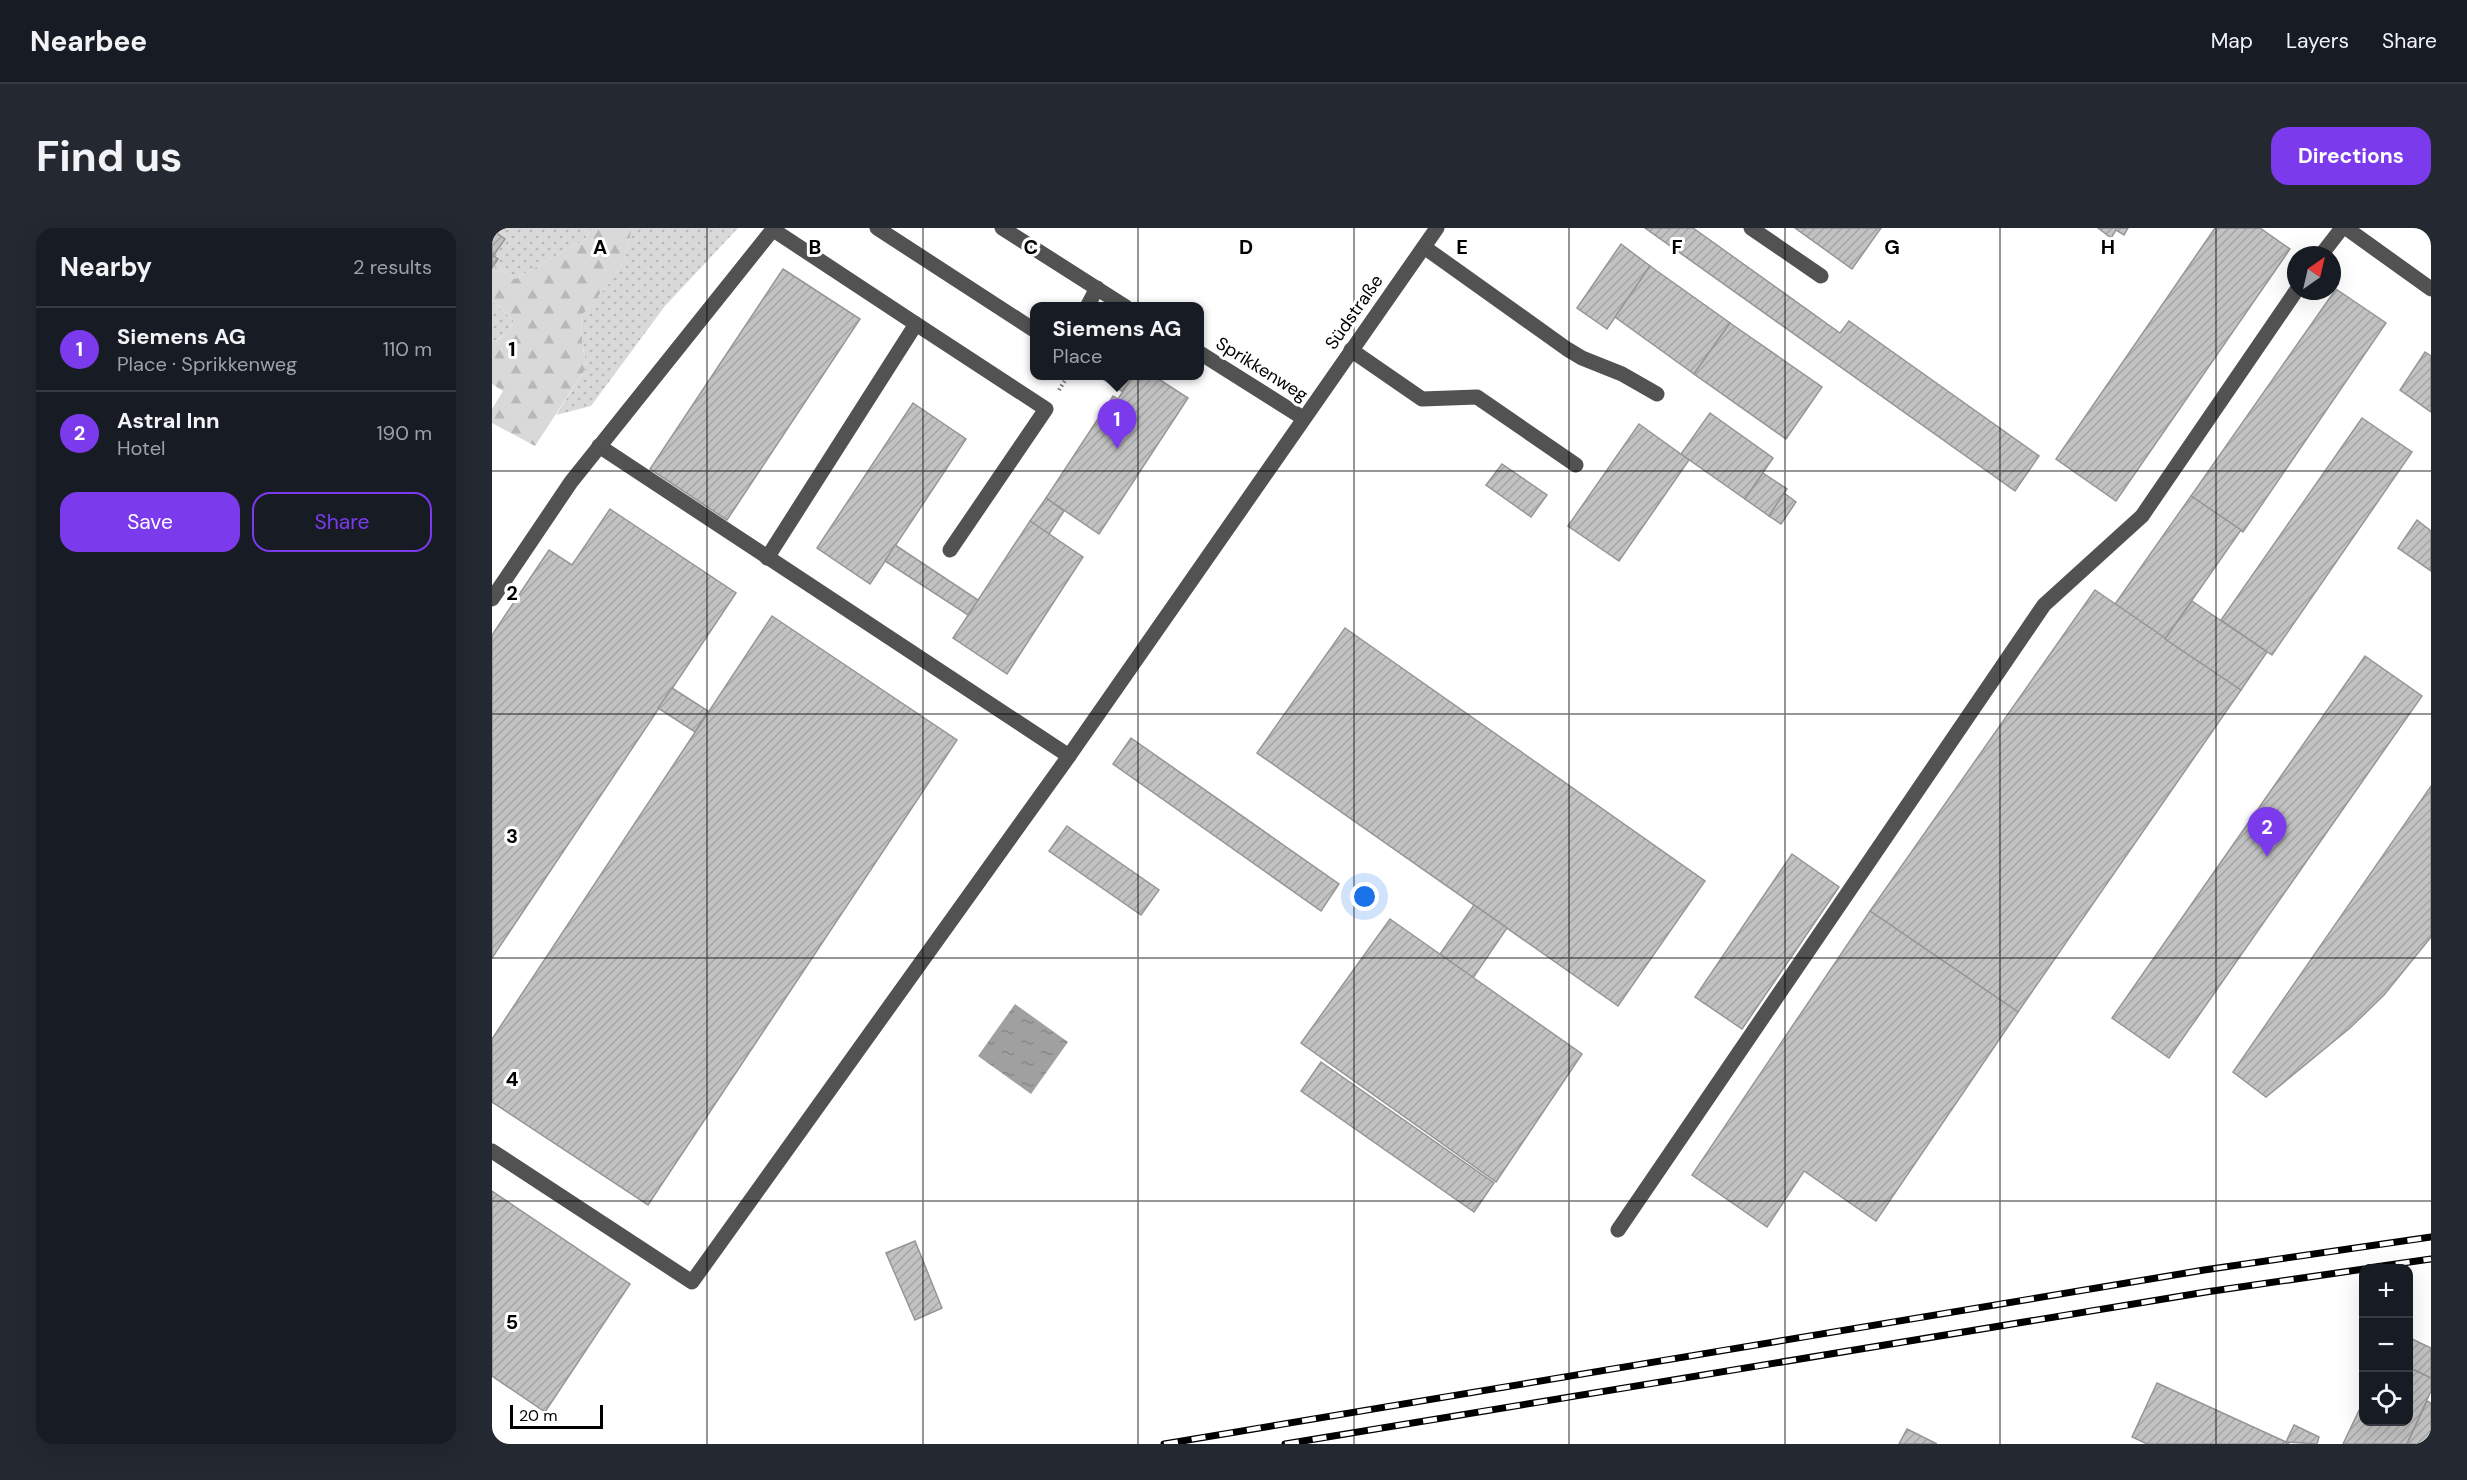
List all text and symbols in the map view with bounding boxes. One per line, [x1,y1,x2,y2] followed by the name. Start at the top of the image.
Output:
[30,23,147,60] text: Nearbee
[2211,27,2253,55] text: Map
[2286,27,2349,55] text: Layers
[2382,27,2437,55] text: Share
[2271,127,2431,185] button: Directions
[36,129,182,184] text: Find us
[593,234,607,260] text: A
[809,234,821,260] text: B
[1024,234,1038,260] text: C
[1239,234,1253,260] text: D
[1456,234,1468,260] text: E
[1671,234,1683,260] text: F
[1884,234,1900,260] text: G
[2101,234,2115,260] text: H
[2287,246,2341,300] north arrow
[60,250,152,284] text: Nearby
[353,254,432,280] text: 2 results
[1319,270,1389,354] street label: Südstraße
[1030,302,1204,380] popup
[1053,314,1181,343] text: Siemens AG
[117,322,246,351] text: Siemens AG
[1211,331,1313,407] street label: Sprikkenweg
[76,336,83,362] text: 1
[383,336,432,362] text: 110 m
[508,336,516,362] text: 1
[1053,343,1102,369] text: Place
[117,351,297,377] text: Place · Sprikkenweg
[1098,400,1136,449] pin: 1
[117,406,220,435] text: Astral Inn
[74,420,85,446] text: 2
[376,420,432,446] text: 190 m
[117,435,165,461] text: Hotel
[60,492,240,552] button: Save
[252,492,432,552] button: Share
[506,580,518,606] text: 2
[2248,808,2286,857] pin: 2
[506,823,518,849] text: 3
[1350,882,1379,911] your location
[506,1066,519,1092] text: 4
[2359,1264,2413,1426] map controls
[2359,1264,2413,1318] button: +
[506,1309,518,1335] text: 5
[2359,1318,2413,1372] button: −
[2359,1372,2413,1426] button: locate
[510,1402,603,1430] scale bar
[519,1405,558,1426] text: 20 m

